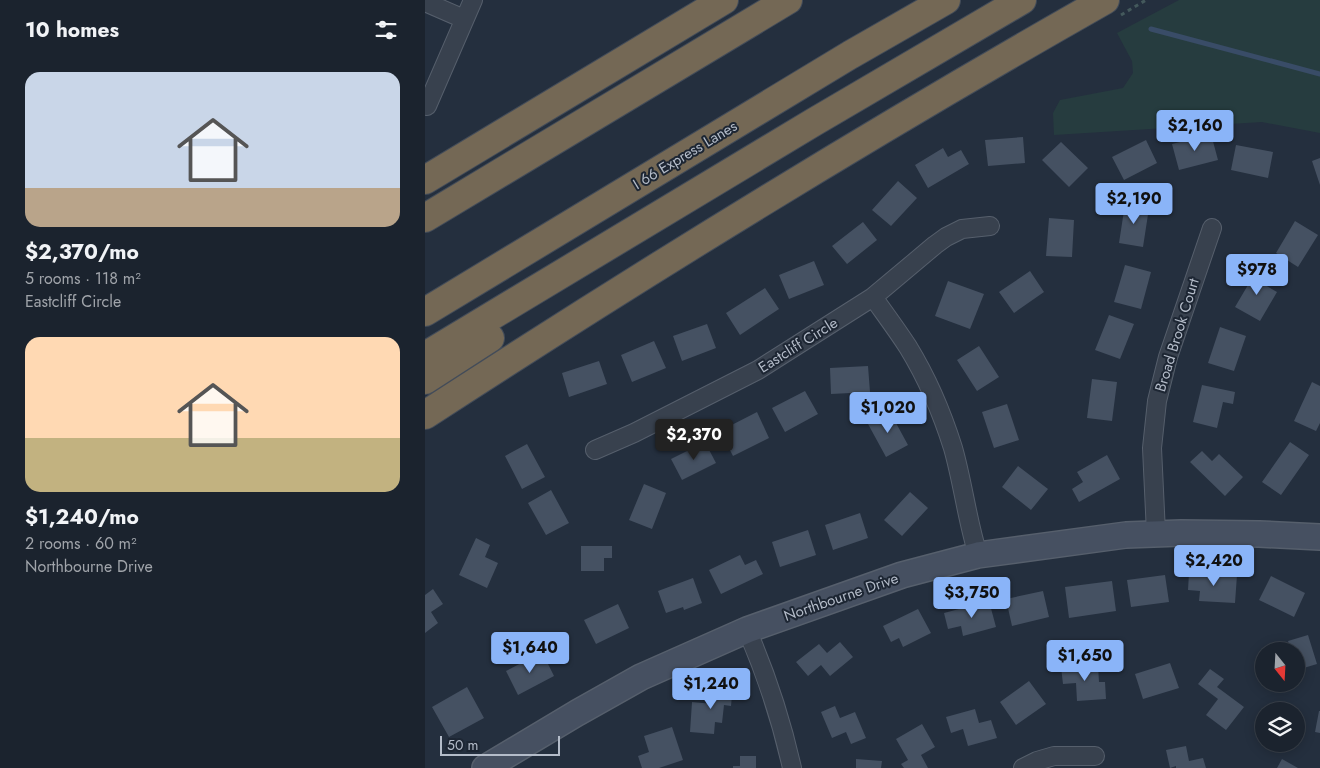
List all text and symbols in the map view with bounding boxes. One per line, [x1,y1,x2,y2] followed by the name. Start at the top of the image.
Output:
[25,15,119,45] text: 10 homes
[372,16,400,44] icon: filters
[168,105,258,195] icon: home
[1154,110,1236,152] pin: $2,160
[1167,114,1223,137] text: $2,160
[629,115,741,195] street label: I 66 Express Lanes
[1093,182,1175,225] pin: $2,190
[1106,187,1162,210] text: $2,190
[25,237,139,267] text: $2,370/mo
[1227,254,1287,296] pin: $978
[1237,258,1277,281] text: $978
[25,267,141,290] text: 5 rooms · 118 m²
[1149,275,1205,394] street label: Broad Brook Court
[25,290,121,313] text: Eastcliff Circle
[754,312,842,378] street label: Eastcliff Circle
[168,370,258,460] icon: home
[847,392,929,434] pin: $1,020
[861,396,915,419] text: $1,020
[653,418,735,461] pin: $2,370
[666,423,722,446] text: $2,370
[25,502,139,532] text: $1,240/mo
[25,532,137,555] text: 2 rooms · 60 m²
[1173,544,1255,587] pin: $2,420
[1185,549,1243,572] text: $2,420
[25,555,153,578] text: Northbourne Drive
[781,567,901,627] street label: Northbourne Drive
[931,576,1013,619] pin: $3,750
[944,581,1000,604] text: $3,750
[489,632,571,674] pin: $1,640
[502,636,558,659] text: $1,640
[1044,640,1126,682] pin: $1,650
[1255,642,1305,692] north arrow
[1255,642,1305,752] map controls
[1058,644,1112,667] text: $1,650
[670,668,752,710] pin: $1,240
[683,672,739,695] text: $1,240
[1255,702,1305,752] button: layers
[440,733,560,756] scale bar
[447,735,478,755] text: 50 m

